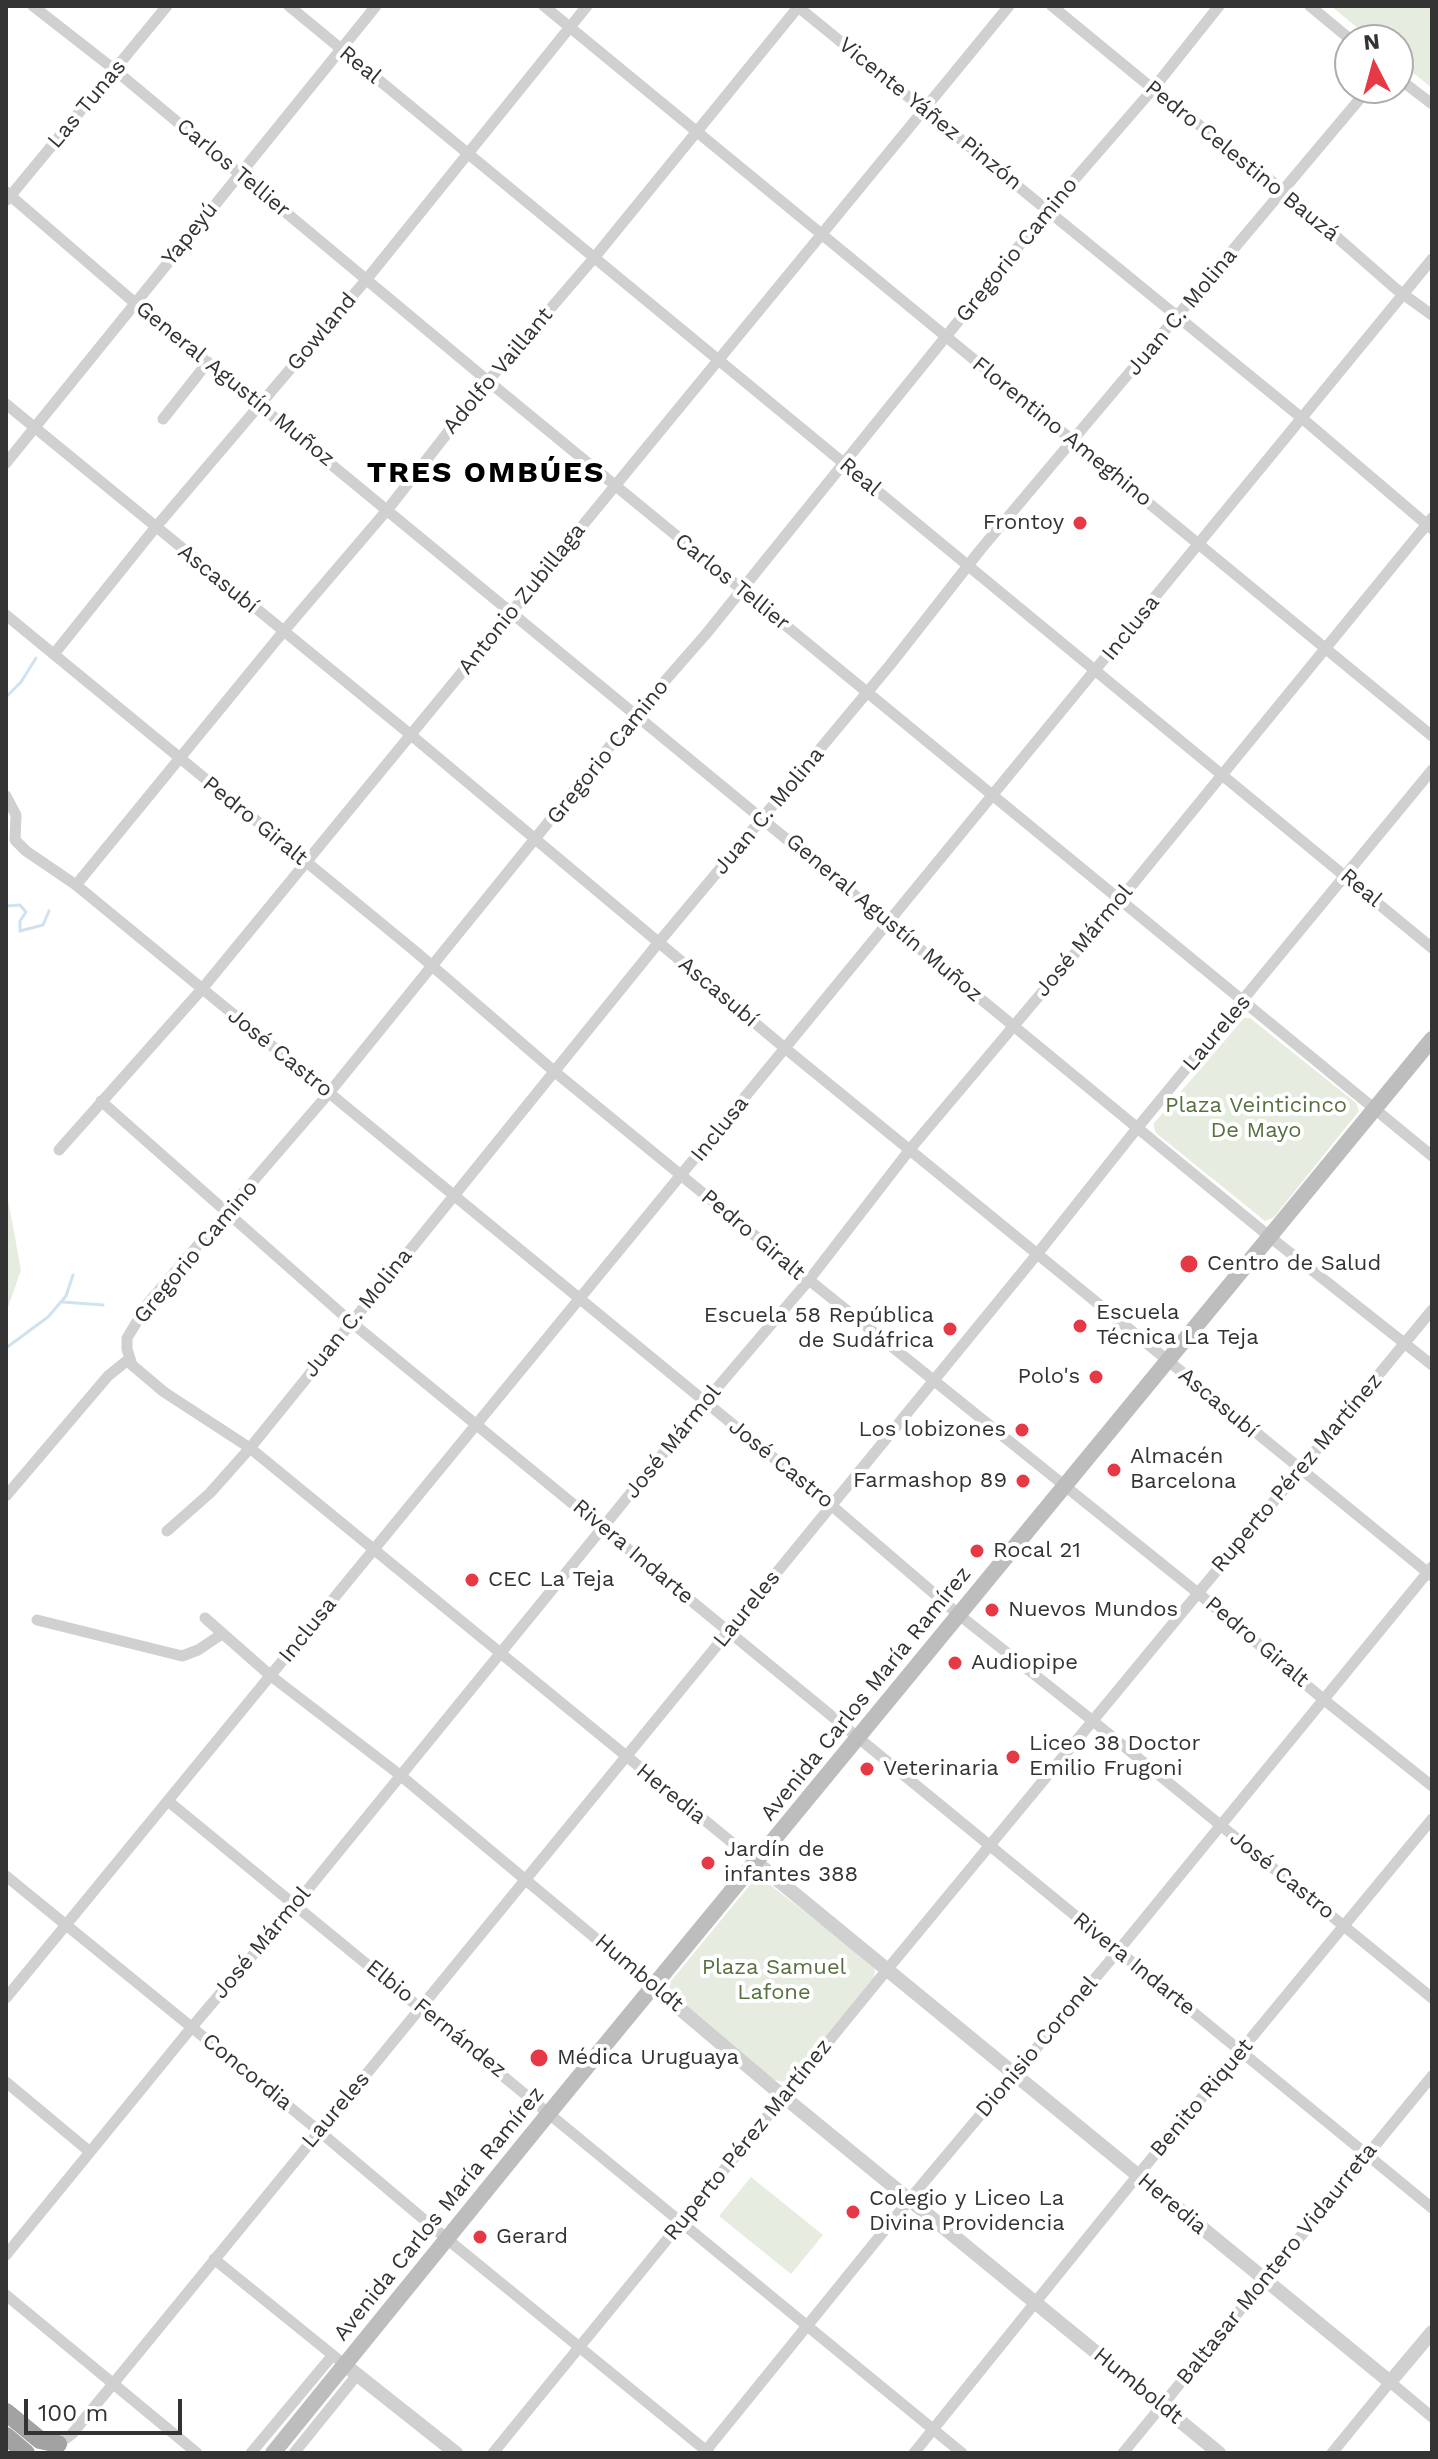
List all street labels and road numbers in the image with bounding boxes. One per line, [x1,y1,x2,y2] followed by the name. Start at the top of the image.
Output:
[833,32,1027,196] street label: Vicente Yáñez Pinzón
[334,40,386,90] street label: Real
[42,54,132,154] street label: Las Tunas
[1140,75,1344,247] street label: Pedro Celestino Bauzá
[171,113,295,223] street label: Carlos Tellier
[950,172,1084,328] street label: Gregorio Camino
[156,197,224,271] street label: Yapeyú
[1121,243,1243,381] street label: Juan C. Molina
[282,288,362,376] street label: Gowland
[130,296,340,472] street label: General Agustín Muñoz
[437,302,559,440] street label: Adolfo Vaillant
[967,351,1157,513] street label: Florentino Ameghino
[834,452,886,502] street label: Real
[453,518,591,680] street label: Antonio Zubillaga
[669,528,795,636] street label: Carlos Tellier
[173,539,263,619] street label: Ascasubí
[1097,590,1165,666] street label: Inclusa
[541,674,675,830] street label: Gregorio Camino
[708,742,830,880] street label: Juan C. Molina
[197,771,313,871] street label: Pedro Giralt
[780,828,988,1008] street label: General Agustín Muñoz
[1335,863,1387,913] street label: Real
[1029,880,1139,1002] street label: José Mármol
[673,951,763,1033] street label: Ascasubí
[1177,989,1257,1077] street label: Laureles
[222,1003,338,1103] street label: José Castro
[686,1091,754,1167] street label: Inclusa
[128,1175,264,1329] street label: Gregorio Camino
[696,1184,810,1286] street label: Pedro Giralt
[298,1243,418,1383] street label: Juan C. Molina
[1173,1362,1263,1444] street label: Ascasubí
[1206,1368,1388,1578] street label: Ruperto Pérez Martínez
[619,1380,727,1504] street label: José Mármol
[723,1414,839,1514] street label: José Castro
[567,1494,699,1610] street label: Rivera Indarte
[755,1562,977,1826] street label: Avenida Carlos María Ramírez
[708,1565,786,1653] street label: Laureles
[1200,1591,1314,1693] street label: Pedro Giralt
[274,1592,342,1668] street label: Inclusa
[631,1758,711,1830] street label: Heredia
[1224,1825,1340,1925] street label: José Castro
[207,1882,317,2004] street label: José Mármol
[1068,1907,1200,2021] street label: Rivera Indarte
[589,1928,689,2018] street label: Humboldt
[361,1954,511,2084] street label: Elbio Fernández
[970,1971,1104,2123] street label: Dionisio Coronel
[197,2028,297,2116] street label: Concordia
[659,2034,837,2246] street label: Ruperto Pérez Martínez
[1145,2034,1259,2162] street label: Benito Riquet
[296,2066,376,2154] street label: Laureles
[328,2082,550,2346] street label: Avenida Carlos María Ramírez
[1171,2138,1383,2390] street label: Baltasar Montero Vidaurreta
[1132,2168,1212,2240] street label: Heredia
[1088,2342,1188,2430] street label: Humboldt

